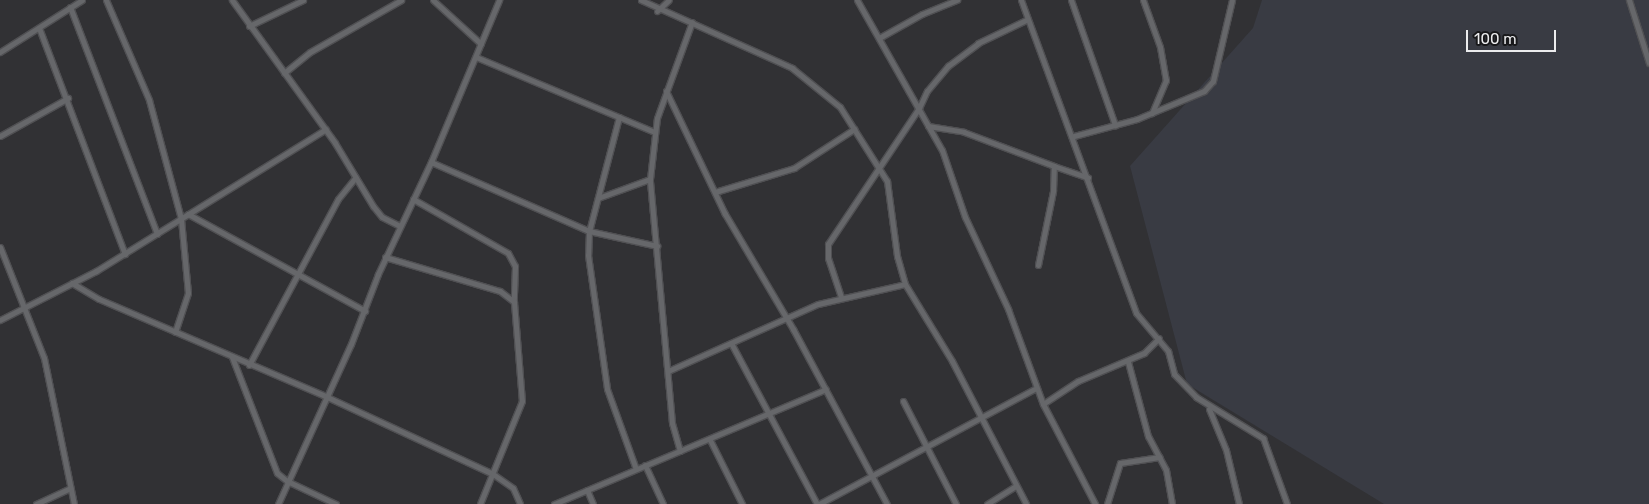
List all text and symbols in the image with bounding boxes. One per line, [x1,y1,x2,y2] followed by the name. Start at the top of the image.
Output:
[1469,20,1559,52] scale bar
[1474,30,1516,48] text: 100 m

